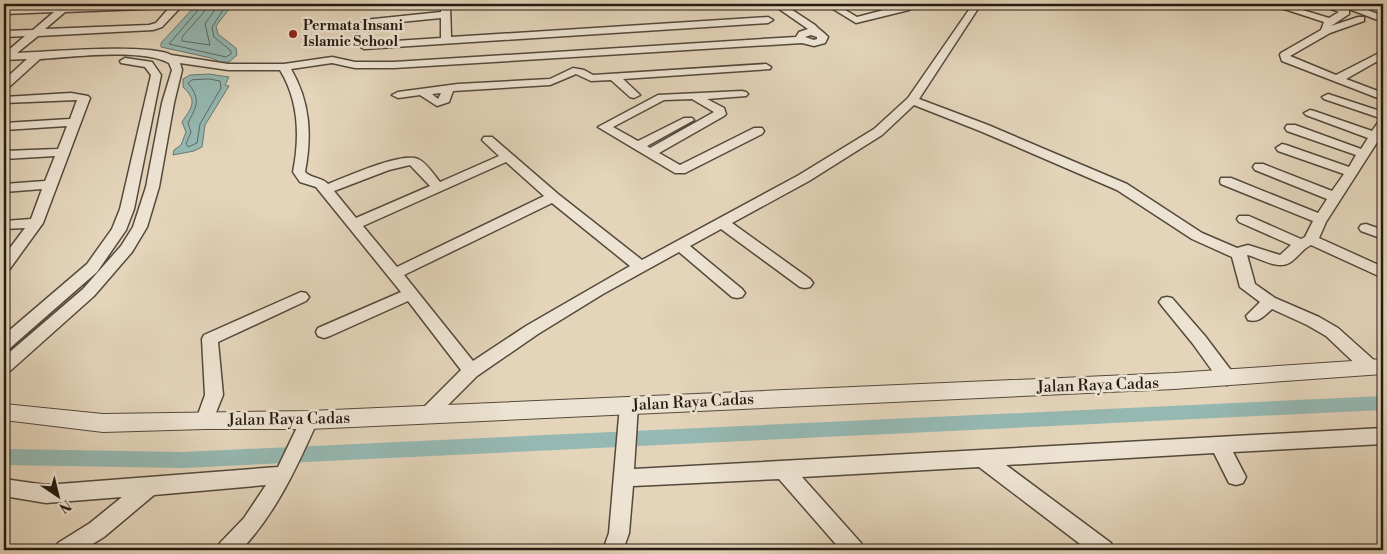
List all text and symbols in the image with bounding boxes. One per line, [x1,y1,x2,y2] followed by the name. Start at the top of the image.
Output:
[303,17,403,51] place label: Permata Insani Islamic School
[287,28,299,40] marker: Permata Insani Islamic School
[1036,373,1159,397] street label: Jalan Raya Cadas
[630,389,755,415] street label: Jalan Raya Cadas
[227,408,350,430] street label: Jalan Raya Cadas
[32,472,82,522] north arrow
[55,495,75,516] text: N

